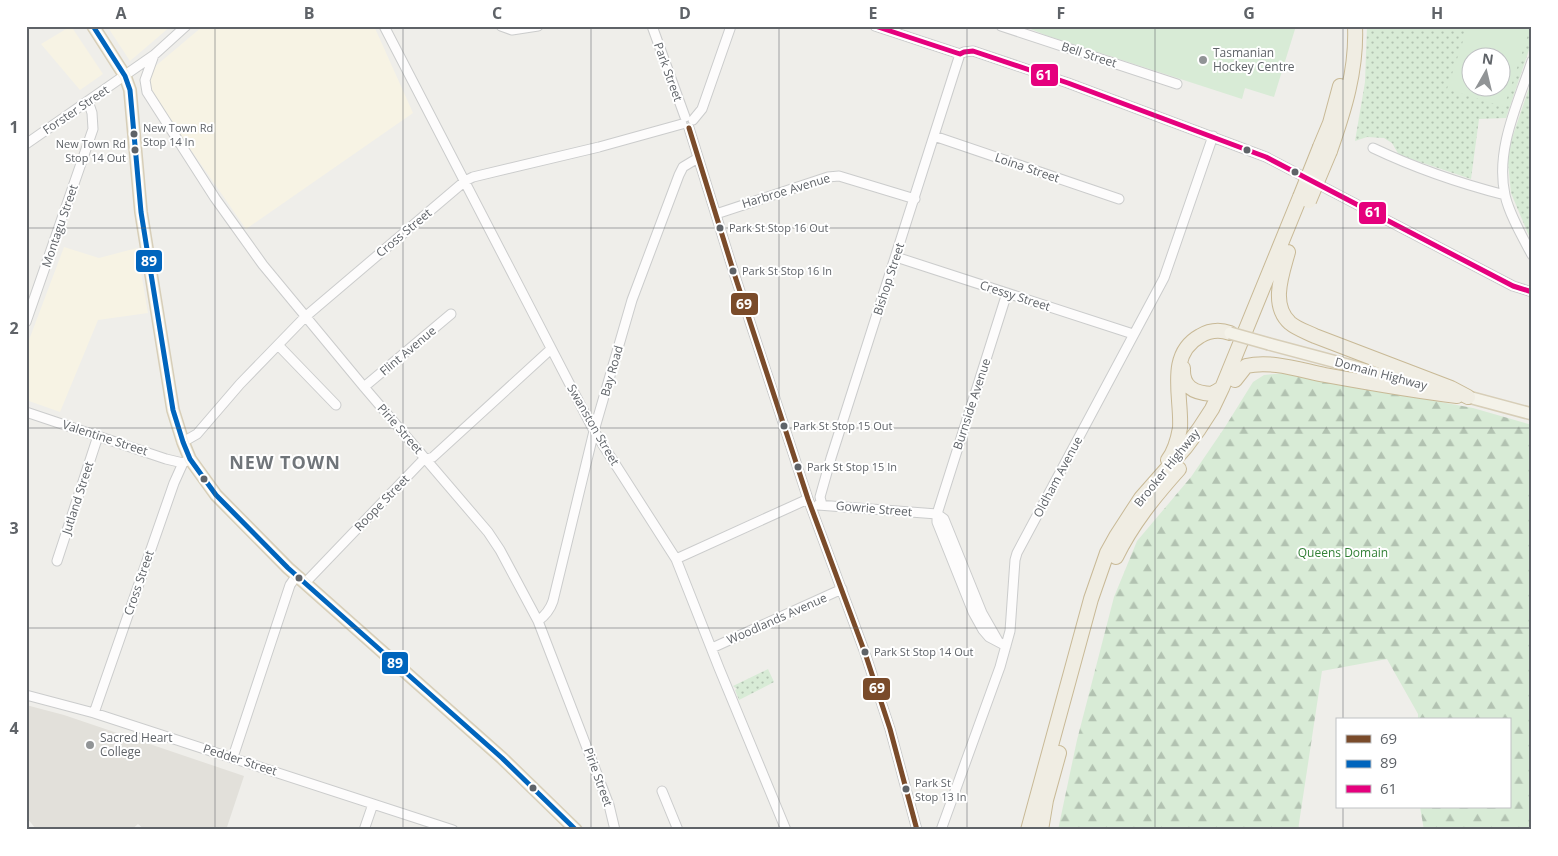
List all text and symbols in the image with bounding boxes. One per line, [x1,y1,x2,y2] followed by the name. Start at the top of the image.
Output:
[115,2,127,24] text: A
[304,2,314,24] text: B
[492,2,502,24] text: C
[679,2,691,24] text: D
[869,2,878,24] text: E
[1057,2,1065,24] text: F
[1243,2,1255,24] text: G
[1431,2,1443,24] text: H
[1059,38,1119,71] street label: Bell Street
[650,40,687,104] street label: Park Street
[1213,44,1295,75] place label: Tasmanian Hockey Centre
[1460,48,1510,98] north arrow
[1481,48,1495,69] text: N
[1197,54,1209,66] marker: Tasmanian Hockey Centre
[1030,63,1059,87] line badge: 61
[1036,65,1052,84] text: 61
[39,81,112,138] street label: Forster Street
[9,116,19,138] text: 1
[143,120,213,149] place label: New Town Rd Stop 14 In
[129,129,139,139] marker: New Town Rd Stop 14 In
[56,136,126,165] place label: New Town Rd Stop 14 Out
[130,145,140,155] marker: New Town Rd Stop 14 Out
[1242,145,1252,155] unlabelled marker
[993,149,1062,186] street label: Loina Street
[1290,167,1300,177] unlabelled marker
[740,169,832,212] street label: Harbroe Avenue
[37,182,82,270] street label: Montagu Street
[1358,201,1387,225] line badge: 61
[1365,202,1381,221] text: 61
[372,204,435,261] street label: Cross Street
[729,220,829,235] place label: Park St Stop 16 Out
[715,223,725,233] marker: Park St Stop 16 Out
[869,241,908,317] street label: Bishop Street
[135,249,163,273] line badge: 89
[141,251,157,270] text: 89
[742,263,832,278] place label: Park St Stop 16 In
[728,266,738,276] marker: Park St Stop 16 In
[978,276,1053,315] street label: Cressy Street
[730,292,759,316] line badge: 69
[736,294,752,313] text: 69
[9,317,19,339] text: 2
[376,322,440,379] street label: Flint Avenue
[596,343,627,398] street label: Bay Road
[1333,353,1430,394] street label: Domain Highway
[949,356,994,452] street label: Burnside Avenue
[563,381,624,468] street label: Swanston Street
[374,400,427,457] street label: Pirie Street
[60,416,150,459] street label: Valentine Street
[793,418,893,433] place label: Park St Stop 15 Out
[779,421,789,431] marker: Park St Stop 15 Out
[1130,424,1204,510] street label: Brooker Highway
[1029,433,1086,520] street label: Oldham Avenue
[229,450,341,474] district label: NEW TOWN
[57,459,97,538] street label: Jutland Street
[807,459,897,474] place label: Park St Stop 15 In
[793,462,803,472] marker: Park St Stop 15 In
[350,471,413,535] street label: Roope Street
[199,474,209,484] unlabelled marker
[835,497,913,520] street label: Gowrie Street
[9,517,19,539] text: 3
[1298,544,1388,561] park label: Queens Domain
[119,548,158,618] street label: Cross Street
[294,573,304,583] unlabelled marker
[724,589,830,648] street label: Woodlands Avenue
[874,644,974,659] place label: Park St Stop 14 Out
[860,647,870,657] marker: Park St Stop 14 Out
[381,651,409,675] line badge: 89
[387,653,403,672] text: 89
[862,677,891,701] line badge: 69
[869,678,885,697] text: 69
[9,717,19,739] text: 4
[1336,718,1510,808] legend
[1380,728,1397,748] text: 69
[100,729,173,760] place label: Sacred Heart College
[84,739,96,751] marker: Sacred Heart College
[201,740,279,779] street label: Pedder Street
[580,745,617,809] street label: Pirie Street
[1380,752,1397,772] text: 89
[915,775,966,804] place label: Park St Stop 13 In
[1380,778,1397,798] text: 61
[528,783,538,793] unlabelled marker
[901,784,911,794] marker: Park St Stop 13 In

